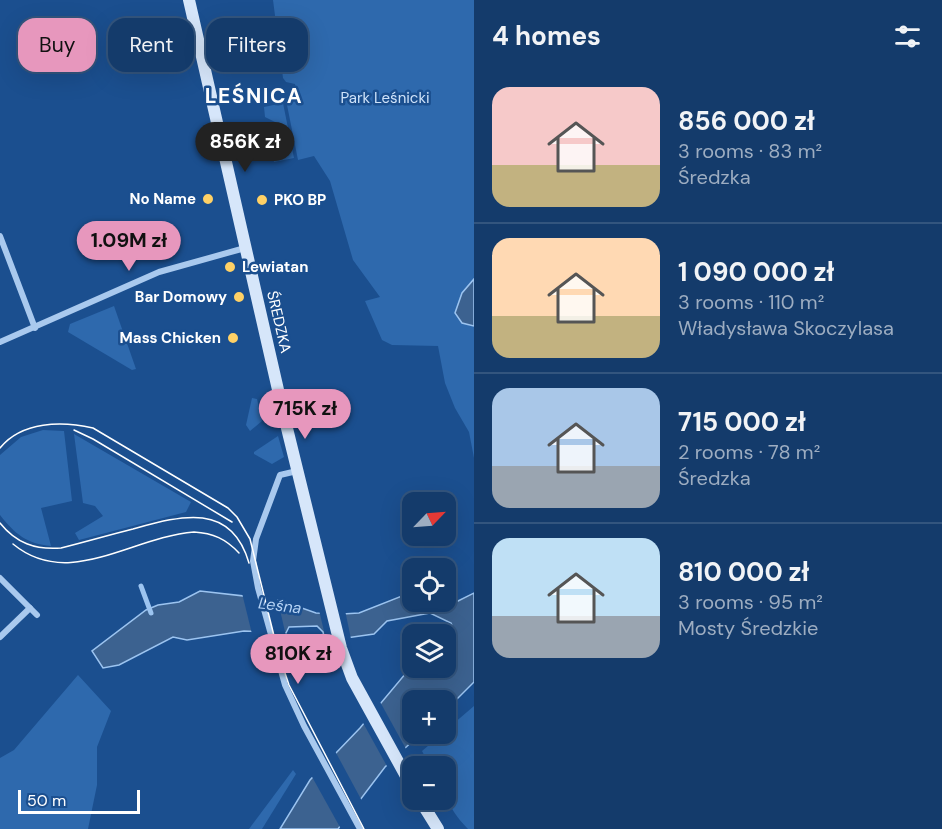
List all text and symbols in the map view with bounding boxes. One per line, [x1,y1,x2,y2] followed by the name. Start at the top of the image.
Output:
[18,18,96,72] chip: Buy
[108,18,194,72] chip: Rent
[206,18,308,72] chip: Filters
[492,19,601,53] text: 4 homes
[891,20,924,53] icon: filters
[205,82,303,110] district label: LEŚNICA
[340,88,430,108] park label: Park Leśnicki
[678,104,815,138] text: 856 000 zł
[540,111,612,183] icon: home
[190,122,300,173] pin: 856K zł
[209,128,281,154] text: 856K zł
[678,138,822,164] text: 3 rooms · 83 m²
[678,164,751,190] text: Średzka
[130,189,196,209] place label: No Name
[274,190,326,210] place label: PKO BP
[201,192,215,206] marker: No Name
[255,193,269,207] marker: PKO BP
[67,221,191,272] pin: 1.09M zł
[91,227,167,253] text: 1.09M zł
[678,255,834,289] text: 1 090 000 zł
[242,257,308,277] place label: Lewiatan
[223,260,237,274] marker: Lewiatan
[540,262,612,334] icon: home
[135,287,227,307] place label: Bar Domowy
[262,289,296,355] street label: ŚREDZKA
[678,289,824,315] text: 3 rooms · 110 m²
[232,290,246,304] marker: Bar Domowy
[678,315,894,341] text: Władysława Skoczylasa
[120,328,221,348] place label: Mass Chicken
[226,331,240,345] marker: Mass Chicken
[250,389,360,440] pin: 715K zł
[273,395,337,421] text: 715K zł
[678,405,806,439] text: 715 000 zł
[540,412,612,484] icon: home
[678,439,820,465] text: 2 rooms · 78 m²
[678,465,751,491] text: Średzka
[402,492,456,546] north arrow
[402,492,456,810] map controls
[678,555,809,589] text: 810 000 zł
[402,558,456,612] button: locate
[540,562,612,634] icon: home
[678,589,823,615] text: 3 rooms · 95 m²
[257,592,303,619] water label: Leśna
[678,615,818,641] text: Mosty Średzkie
[402,624,456,678] button: layers
[243,634,353,685] pin: 810K zł
[264,640,332,666] text: 810K zł
[402,690,456,744] button: +
[402,756,456,810] button: −
[18,787,140,814] scale bar
[27,790,66,811] text: 50 m

